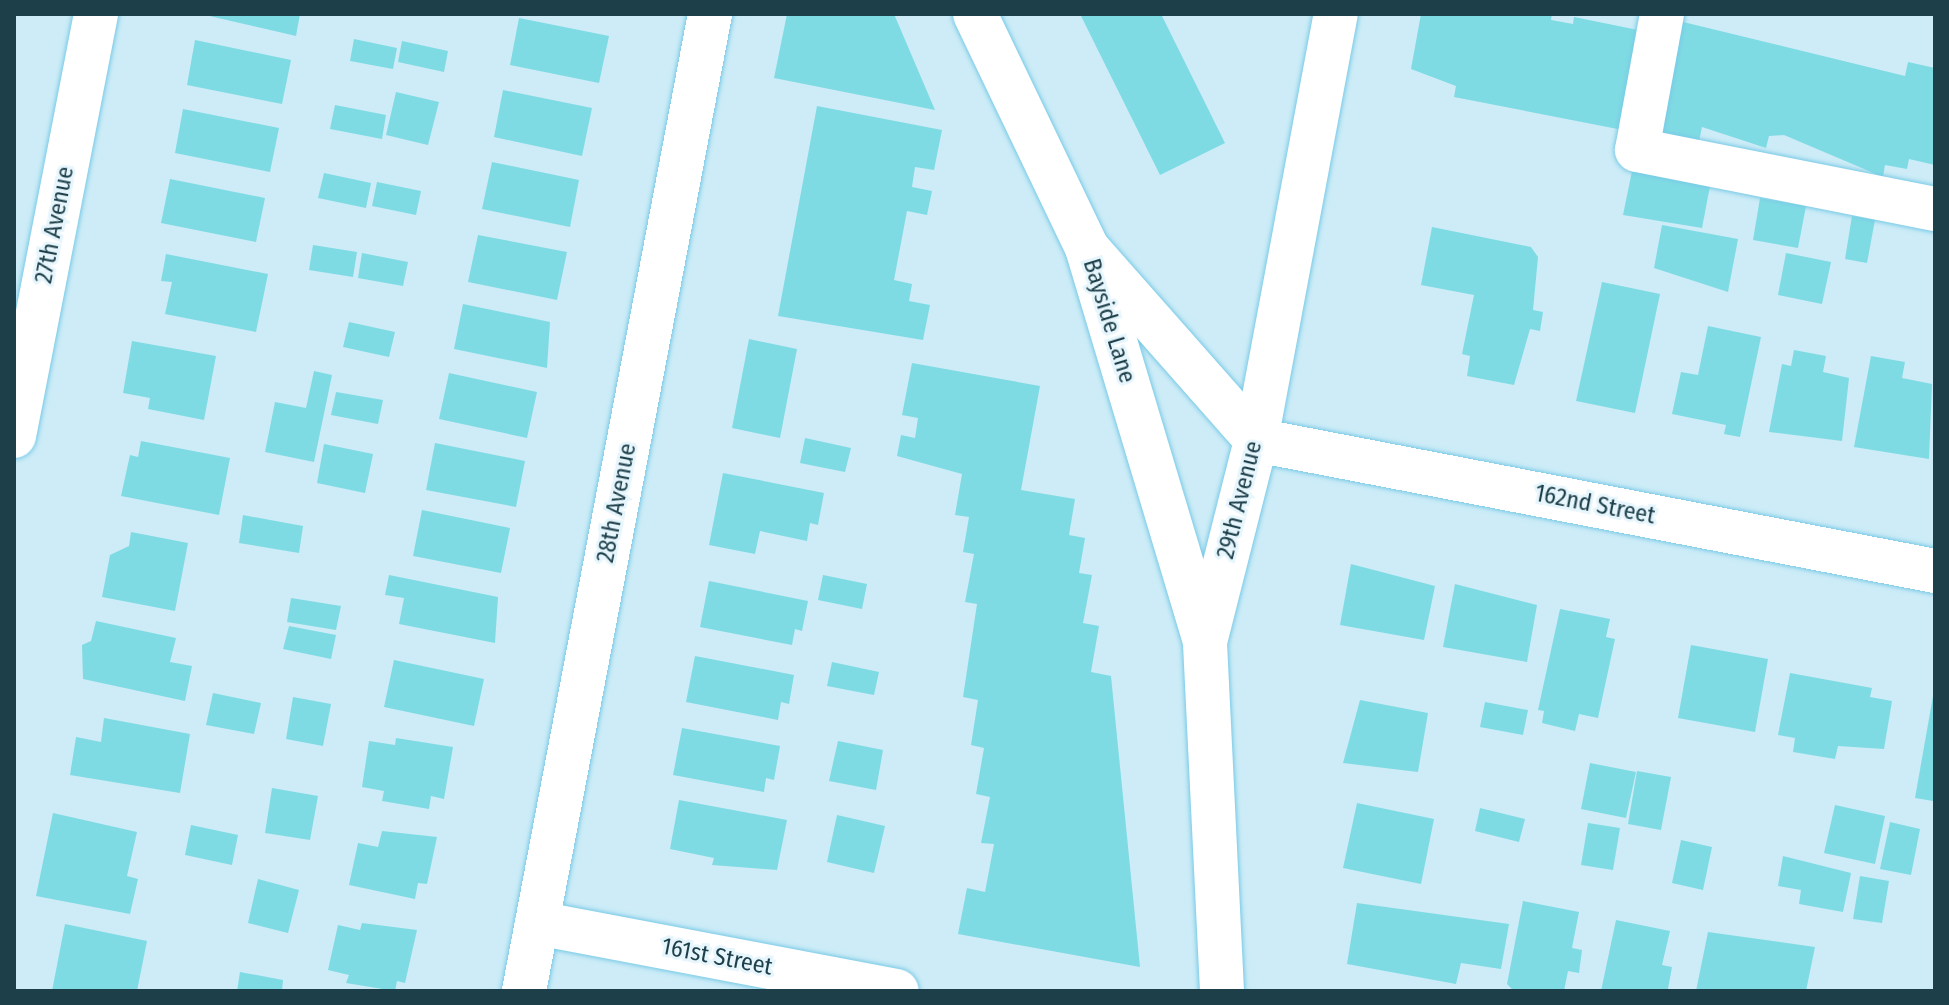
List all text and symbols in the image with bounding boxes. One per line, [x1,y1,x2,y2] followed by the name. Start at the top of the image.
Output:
[30,164,80,286] street label: 27th Avenue
[1076,255,1142,387] street label: Bayside Lane
[1211,438,1269,562] street label: 29th Avenue
[591,441,643,565] street label: 28th Avenue
[1532,479,1658,531] street label: 162nd Street
[659,932,775,982] street label: 161st Street

